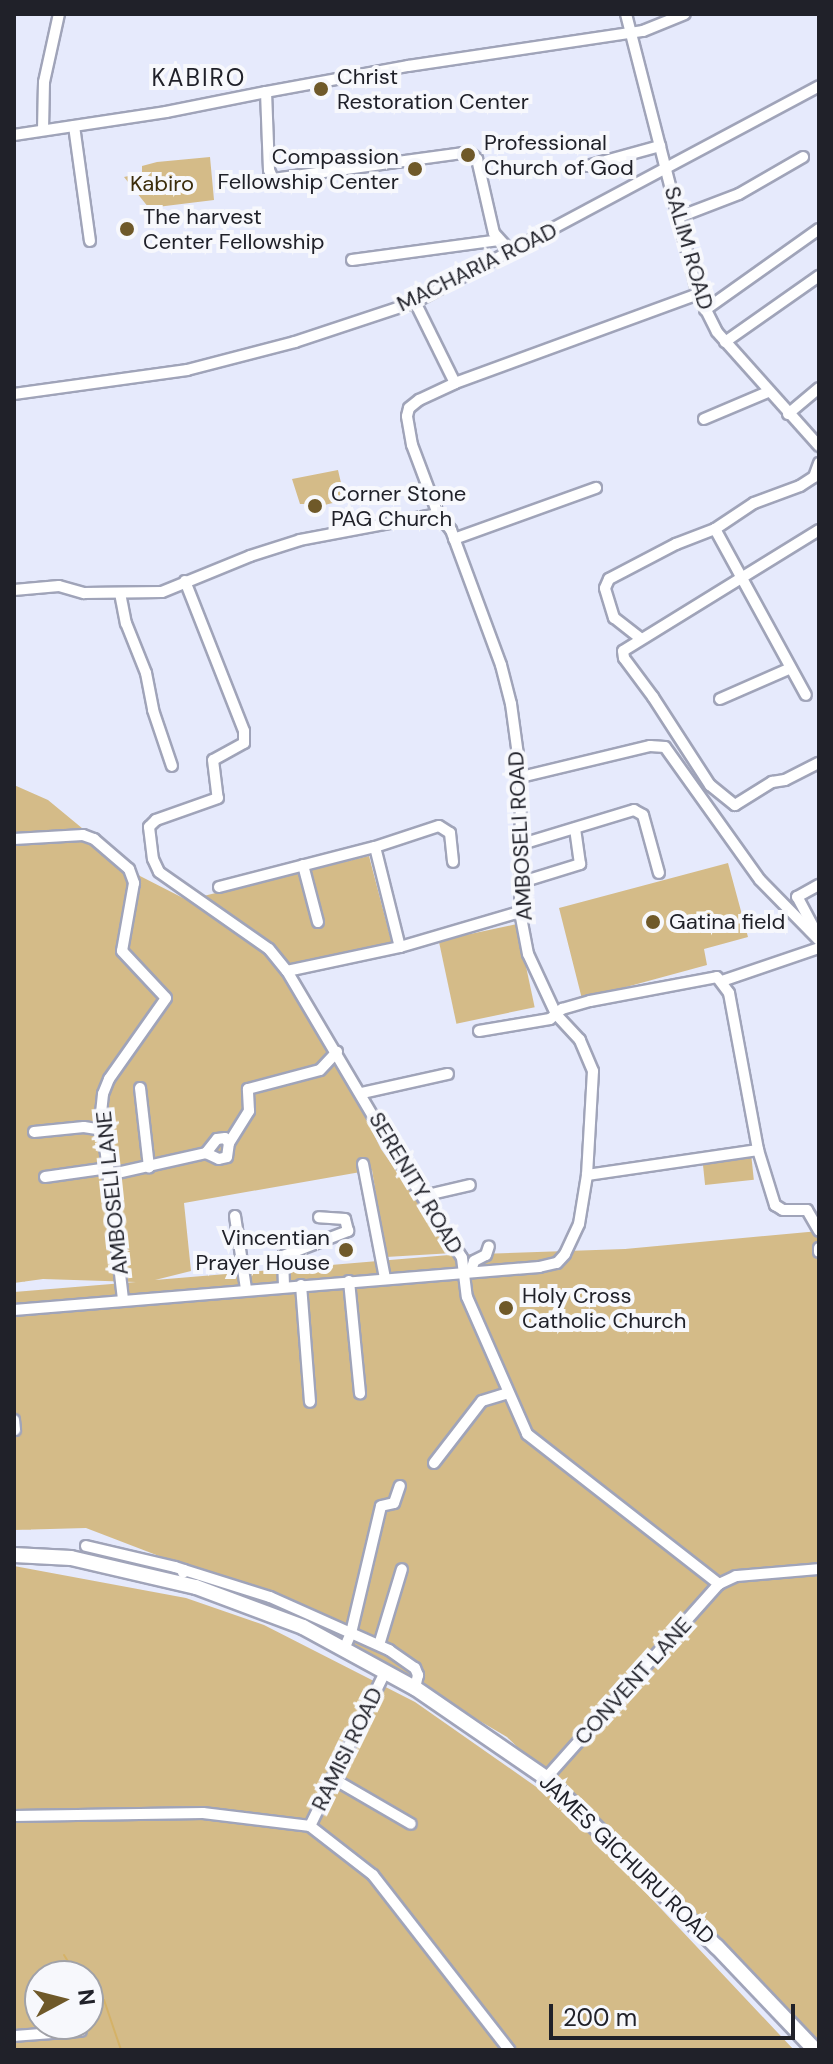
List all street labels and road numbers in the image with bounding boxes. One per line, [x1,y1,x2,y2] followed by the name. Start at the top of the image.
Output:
[659,183,719,313] street label: SALIM ROAD
[393,217,561,317] street label: MACHARIA ROAD
[502,750,538,922] street label: AMBOSELI ROAD
[363,1107,469,1259] street label: SERENITY ROAD
[90,1110,134,1276] street label: AMBOSELI LANE
[569,1612,697,1750] street label: CONVENT LANE
[306,1683,388,1815] street label: RAMISI ROAD
[534,1768,720,1950] street label: JAMES GICHURU ROAD

